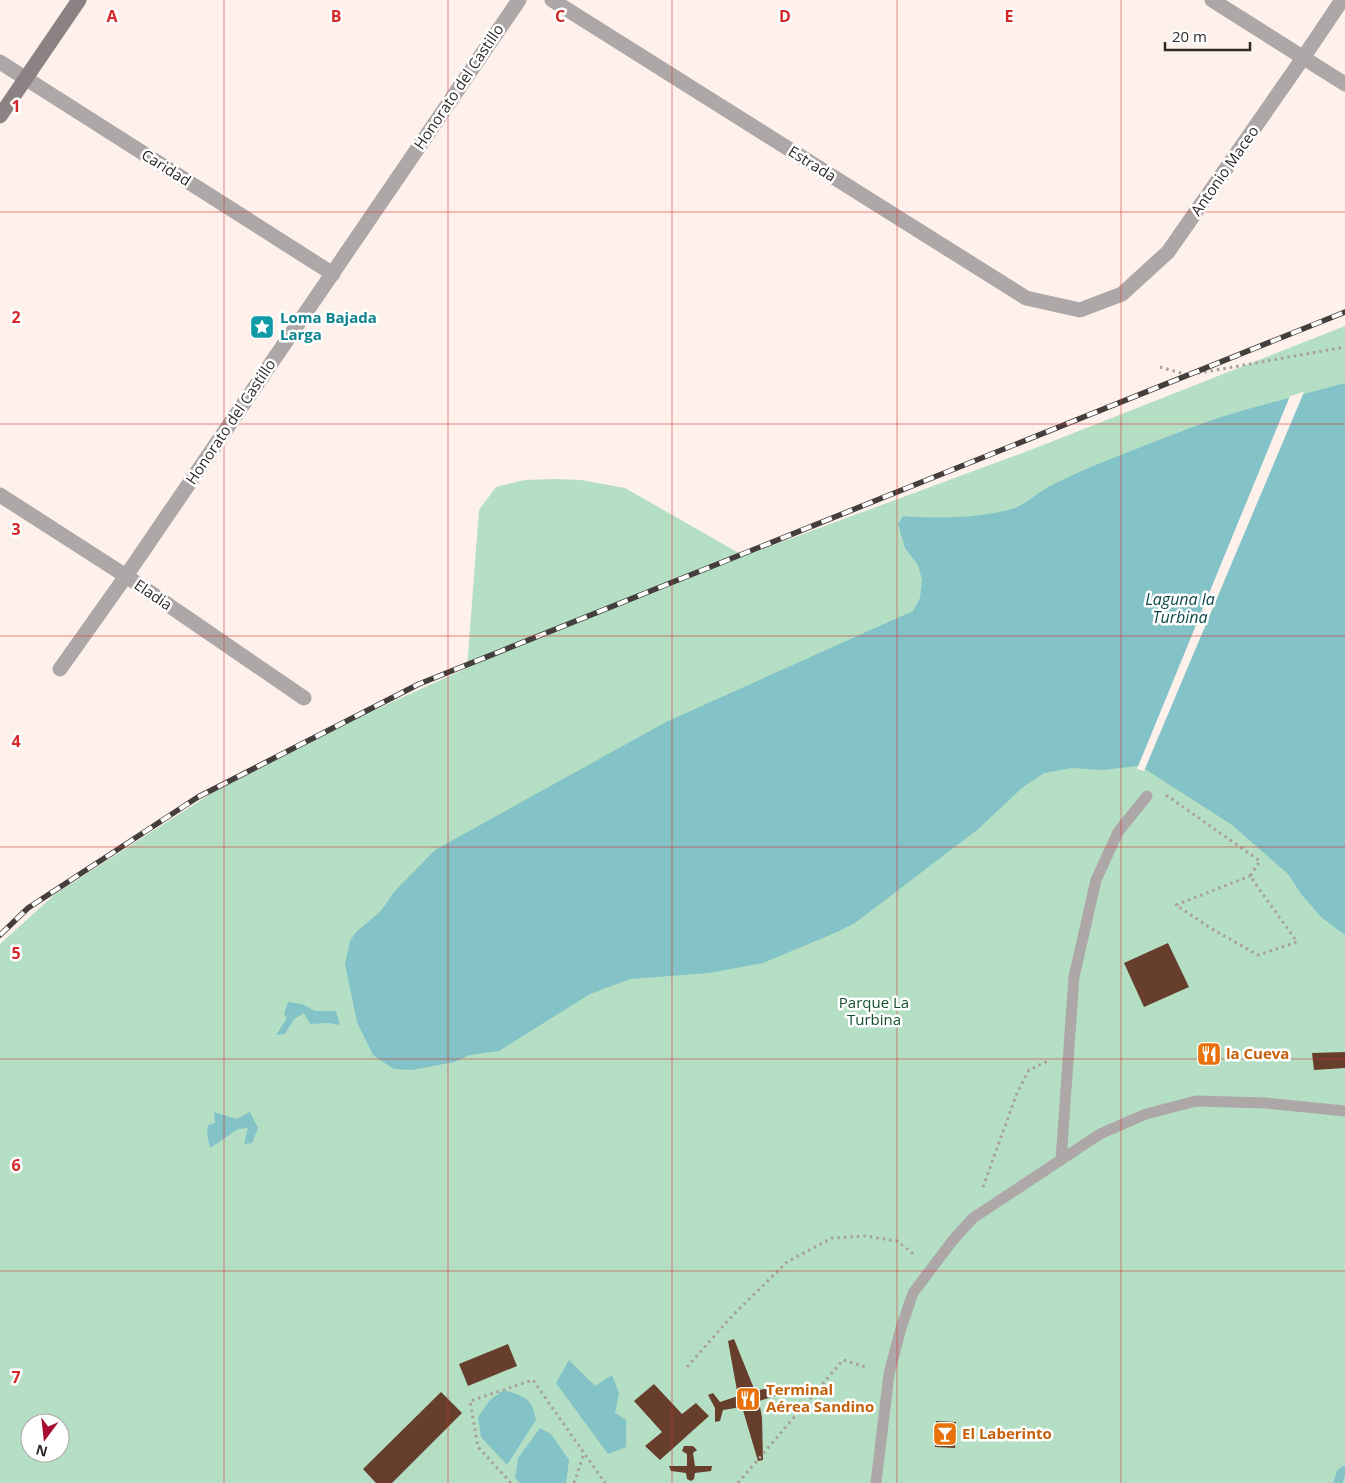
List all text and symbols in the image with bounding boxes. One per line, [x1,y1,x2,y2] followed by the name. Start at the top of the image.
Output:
[106,5,118,27] text: A
[331,5,341,27] text: B
[555,5,565,27] text: C
[779,5,791,27] text: D
[1005,5,1014,27] text: E
[409,20,508,153] street label: Honorato del Castillo
[1165,20,1250,52] scale bar
[1172,26,1207,46] text: 20 m
[11,95,21,117] text: 1
[1186,122,1263,219] street label: Antonio Maceo
[785,141,840,186] street label: Estrada
[138,144,195,190] street label: Caridad
[11,306,21,328] text: 2
[280,307,377,344] place label: Loma Bajada Larga
[249,314,275,340] place icon: Loma Bajada Larga
[181,355,280,488] street label: Honorato del Castillo
[11,518,21,540] text: 3
[131,574,176,614] street label: Eladia
[1145,588,1215,628] water label: Laguna la Turbina
[11,730,21,752] text: 4
[11,942,21,964] text: 5
[839,992,909,1029] park label: Parque La Turbina
[1196,1041,1222,1067] restaurant icon: la Cueva
[1226,1043,1289,1063] place label: la Cueva
[11,1154,21,1176] text: 6
[11,1366,21,1388] text: 7
[766,1379,874,1416] place label: Terminal Aérea Sandino
[735,1386,761,1412] restaurant icon: Terminal Aérea Sandino
[20,1413,70,1463] north arrow
[932,1421,958,1447] bar icon: El Laberinto
[962,1423,1052,1443] place label: El Laberinto
[34,1440,49,1462] text: N

